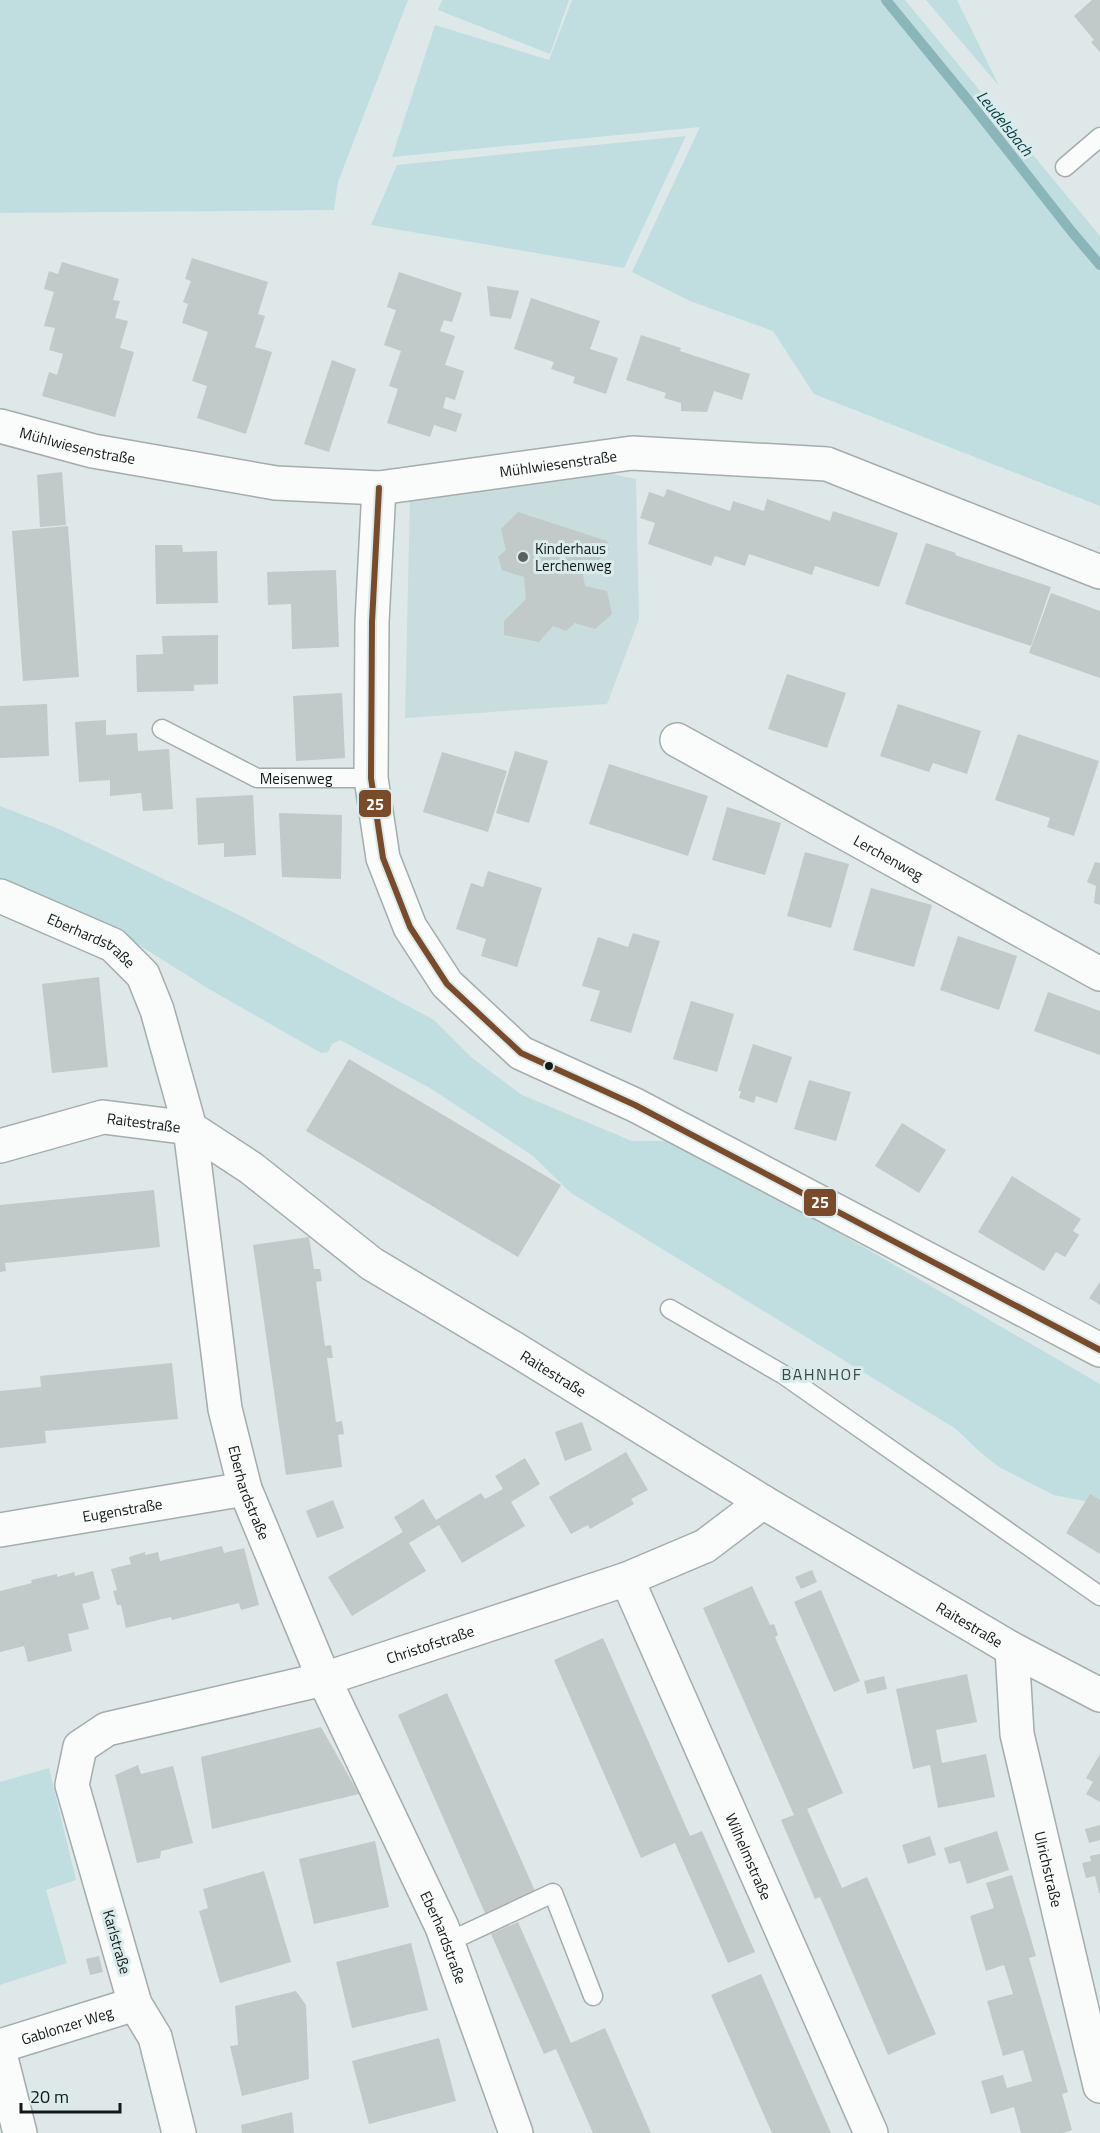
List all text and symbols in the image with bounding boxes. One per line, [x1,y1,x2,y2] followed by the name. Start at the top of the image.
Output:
[971,85,1040,162] water label: Leudelsbach
[17,420,137,470] street label: Mühlwiesenstraße
[498,444,618,483] street label: Mühlwiesenstraße
[535,537,612,577] place label: Kinderhaus Lerchenweg
[516,550,530,564] marker: Kinderhaus Lerchenweg
[260,767,333,790] street label: Meisenweg
[358,789,392,818] line badge: 25
[366,792,384,816] text: 25
[850,829,928,886] street label: Lerchenweg
[44,906,141,973] street label: Eberhardstraße
[543,1060,555,1072] unlabelled marker
[105,1106,182,1138] street label: Raitestraße
[803,1188,837,1217] line badge: 25
[811,1190,829,1214] text: 25
[516,1344,591,1402] street label: Raitestraße
[781,1362,863,1386] district label: BAHNHOF
[223,1443,276,1543] street label: Eberhardstraße
[81,1492,164,1528] street label: Eugenstraße
[932,1595,1008,1653] street label: Raitestraße
[383,1619,477,1669] street label: Christofstraße
[720,1809,778,1903] street label: Wilhelmstraße
[1029,1829,1069,1909] street label: Ulrichstraße
[415,1887,473,1987] street label: Eberhardstraße
[97,1907,137,1977] street label: Karlstraße
[18,2000,116,2050] street label: Gablonzer Weg
[21,2076,120,2114] scale bar
[30,2083,69,2110] text: 20 m

